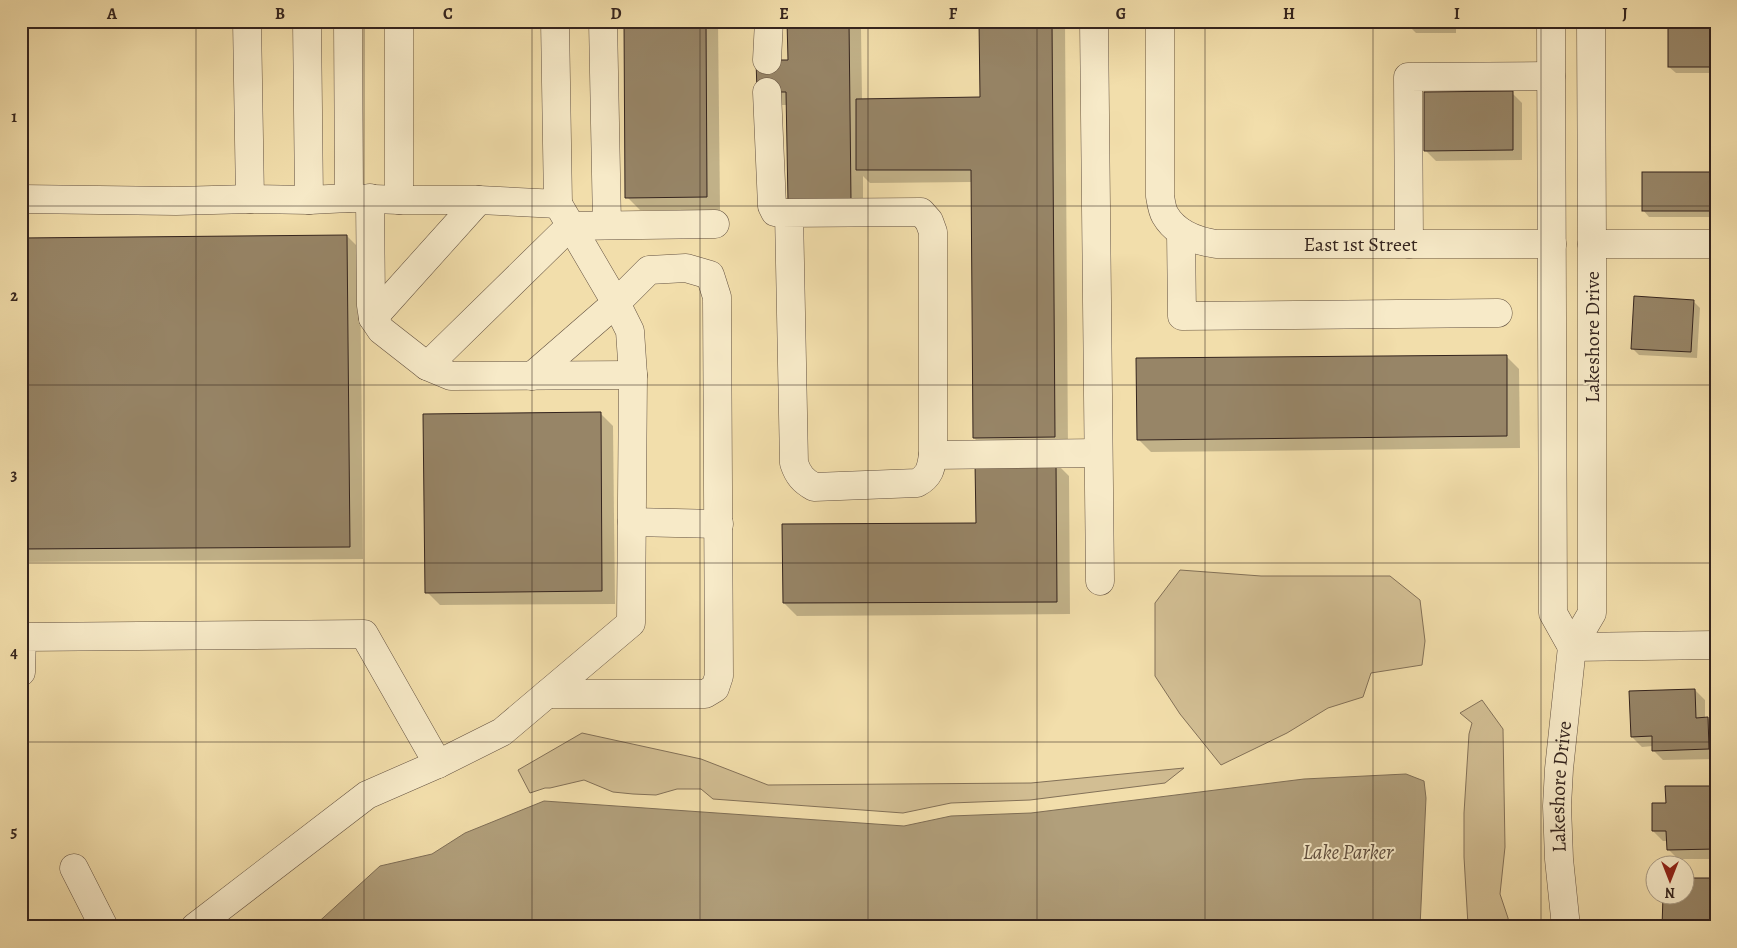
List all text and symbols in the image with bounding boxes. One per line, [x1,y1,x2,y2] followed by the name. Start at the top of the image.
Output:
[106,3,118,25] text: A
[275,3,285,25] text: B
[443,3,453,25] text: C
[610,3,622,25] text: D
[779,3,789,25] text: E
[949,3,958,25] text: F
[1116,3,1126,25] text: G
[1283,3,1295,25] text: H
[1454,3,1460,25] text: I
[1622,3,1628,25] text: J
[11,106,17,128] text: 1
[1303,231,1418,258] street label: East 1st Street
[1579,271,1606,403] street label: Lakeshore Drive
[10,285,18,307] text: 2
[11,464,18,486] text: 3
[10,642,18,664] text: 4
[1544,719,1578,853] street label: Lakeshore Drive
[11,821,18,843] text: 5
[1303,838,1394,866] water label: Lake Parker
[1644,856,1694,906] north arrow
[1665,883,1675,902] text: N

